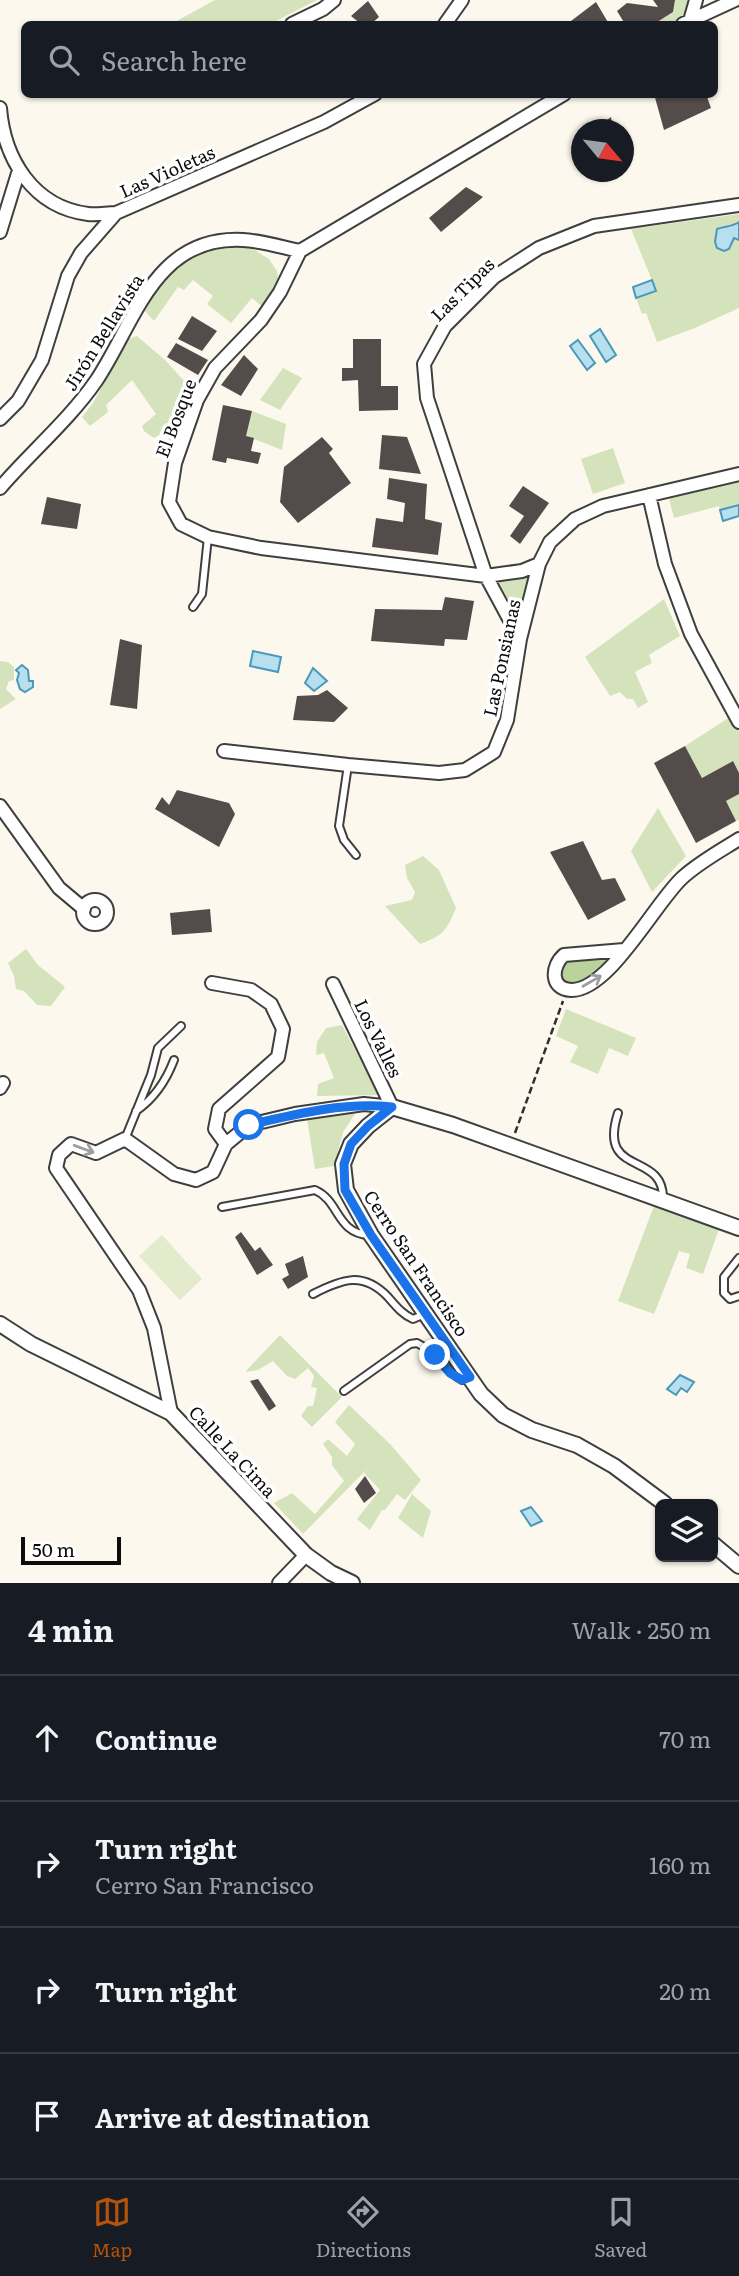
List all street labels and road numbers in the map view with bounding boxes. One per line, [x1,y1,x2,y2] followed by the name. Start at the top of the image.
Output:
[115,138,219,204] street label: Las Violetas
[424,251,500,327] street label: Las Tipas
[56,268,150,396] street label: Jirón Bellavista
[148,375,202,461] street label: El Bosque
[475,597,527,719] street label: Las Ponsianas
[348,994,410,1082] street label: Los Valles
[358,1184,476,1342] street label: Cerro San Francisco
[183,1399,283,1503] street label: Calle La Cima

